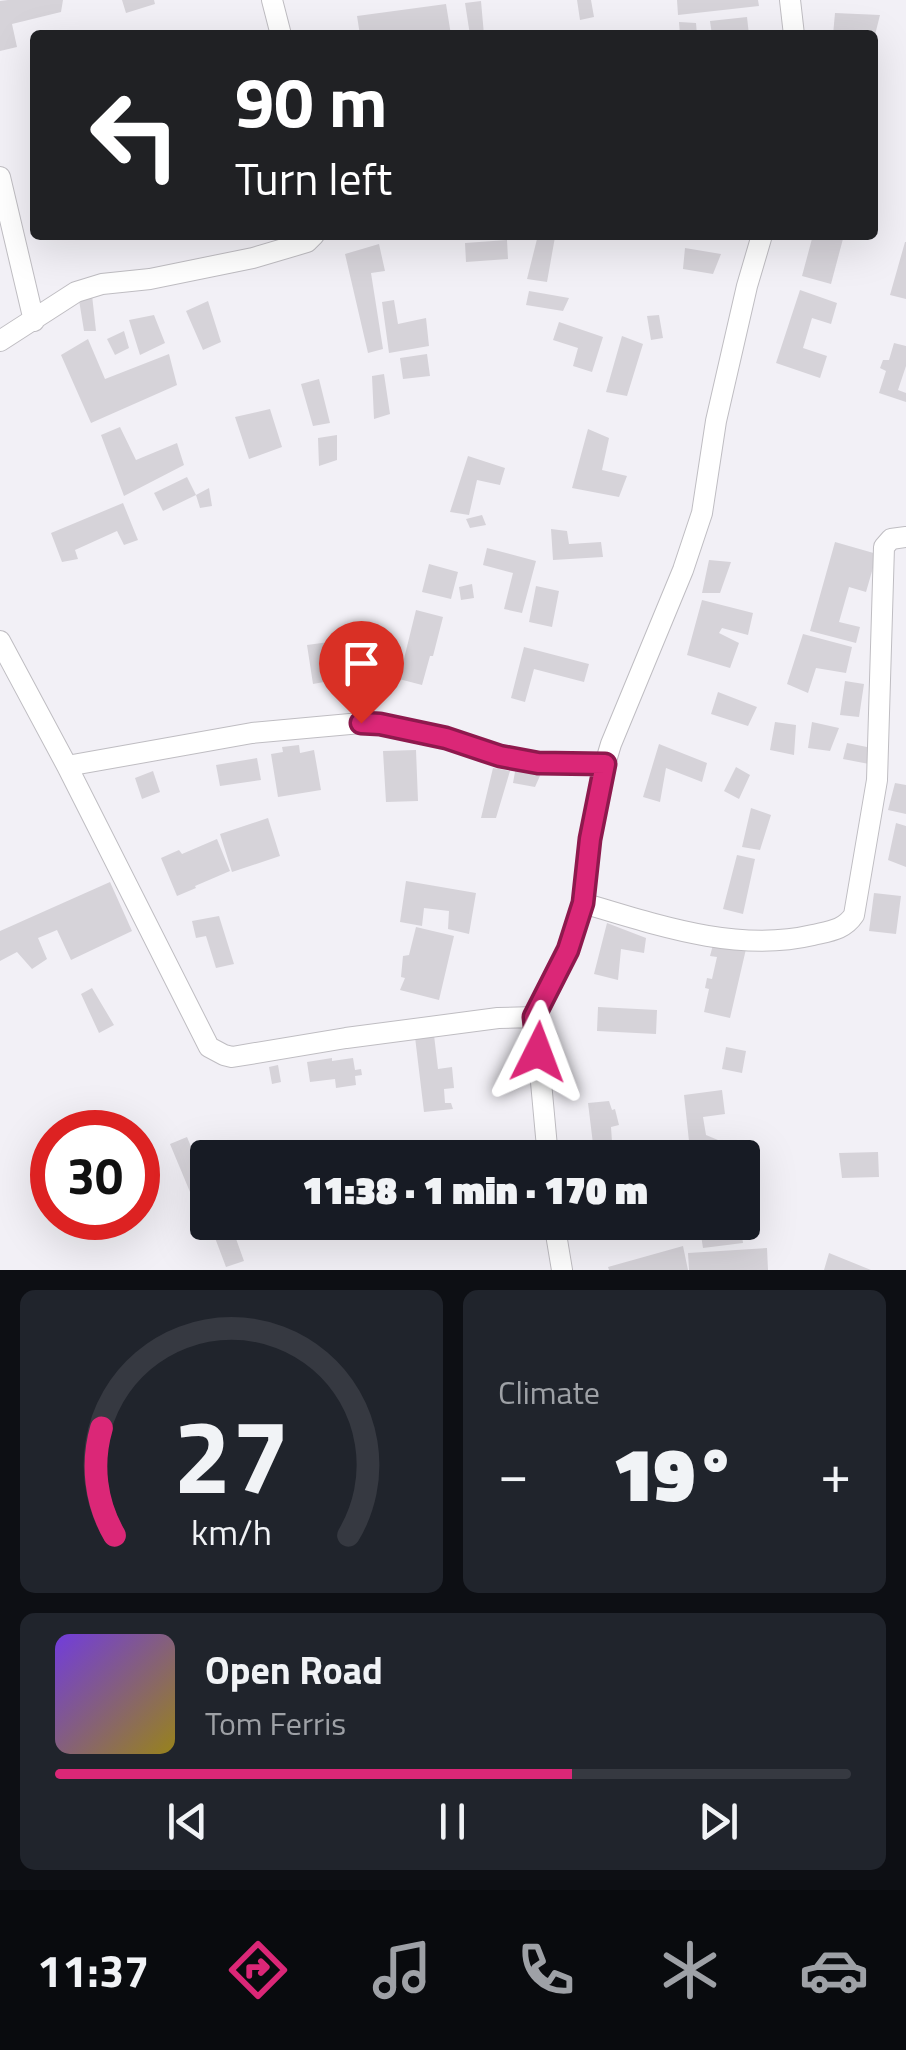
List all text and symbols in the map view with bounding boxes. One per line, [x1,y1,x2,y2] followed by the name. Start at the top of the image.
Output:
[235,48,388,154] text: 90 m
[70,70,200,200] icon: left
[235,144,392,212] text: Turn left
[319,621,404,724] pin
[334,636,389,691] icon: arrive
[486,1000,590,1104] position arrow
[30,1110,160,1240] speed limit sign: 30
[302,1161,648,1219] text: 11:38 · 1 min · 170 m
[498,1368,600,1416] text: Climate
[173,1375,290,1533] text: 27
[613,1416,736,1530] text: 19°
[498,1431,529,1514] text: −
[820,1431,851,1514] text: +
[191,1504,272,1559] text: km/h
[205,1641,383,1699] text: Open Road
[205,1699,346,1747] text: Tom Ferris
[160,1794,215,1849] icon: previous
[425,1794,480,1849] icon: pause
[691,1794,746,1849] icon: next
[223,1935,293,2005] icon: directions
[367,1935,437,2005] icon: music
[511,1935,581,2005] icon: phone
[655,1935,725,2005] icon: climate
[799,1935,869,2005] icon: car
[37,1936,149,2004] text: 11:37

